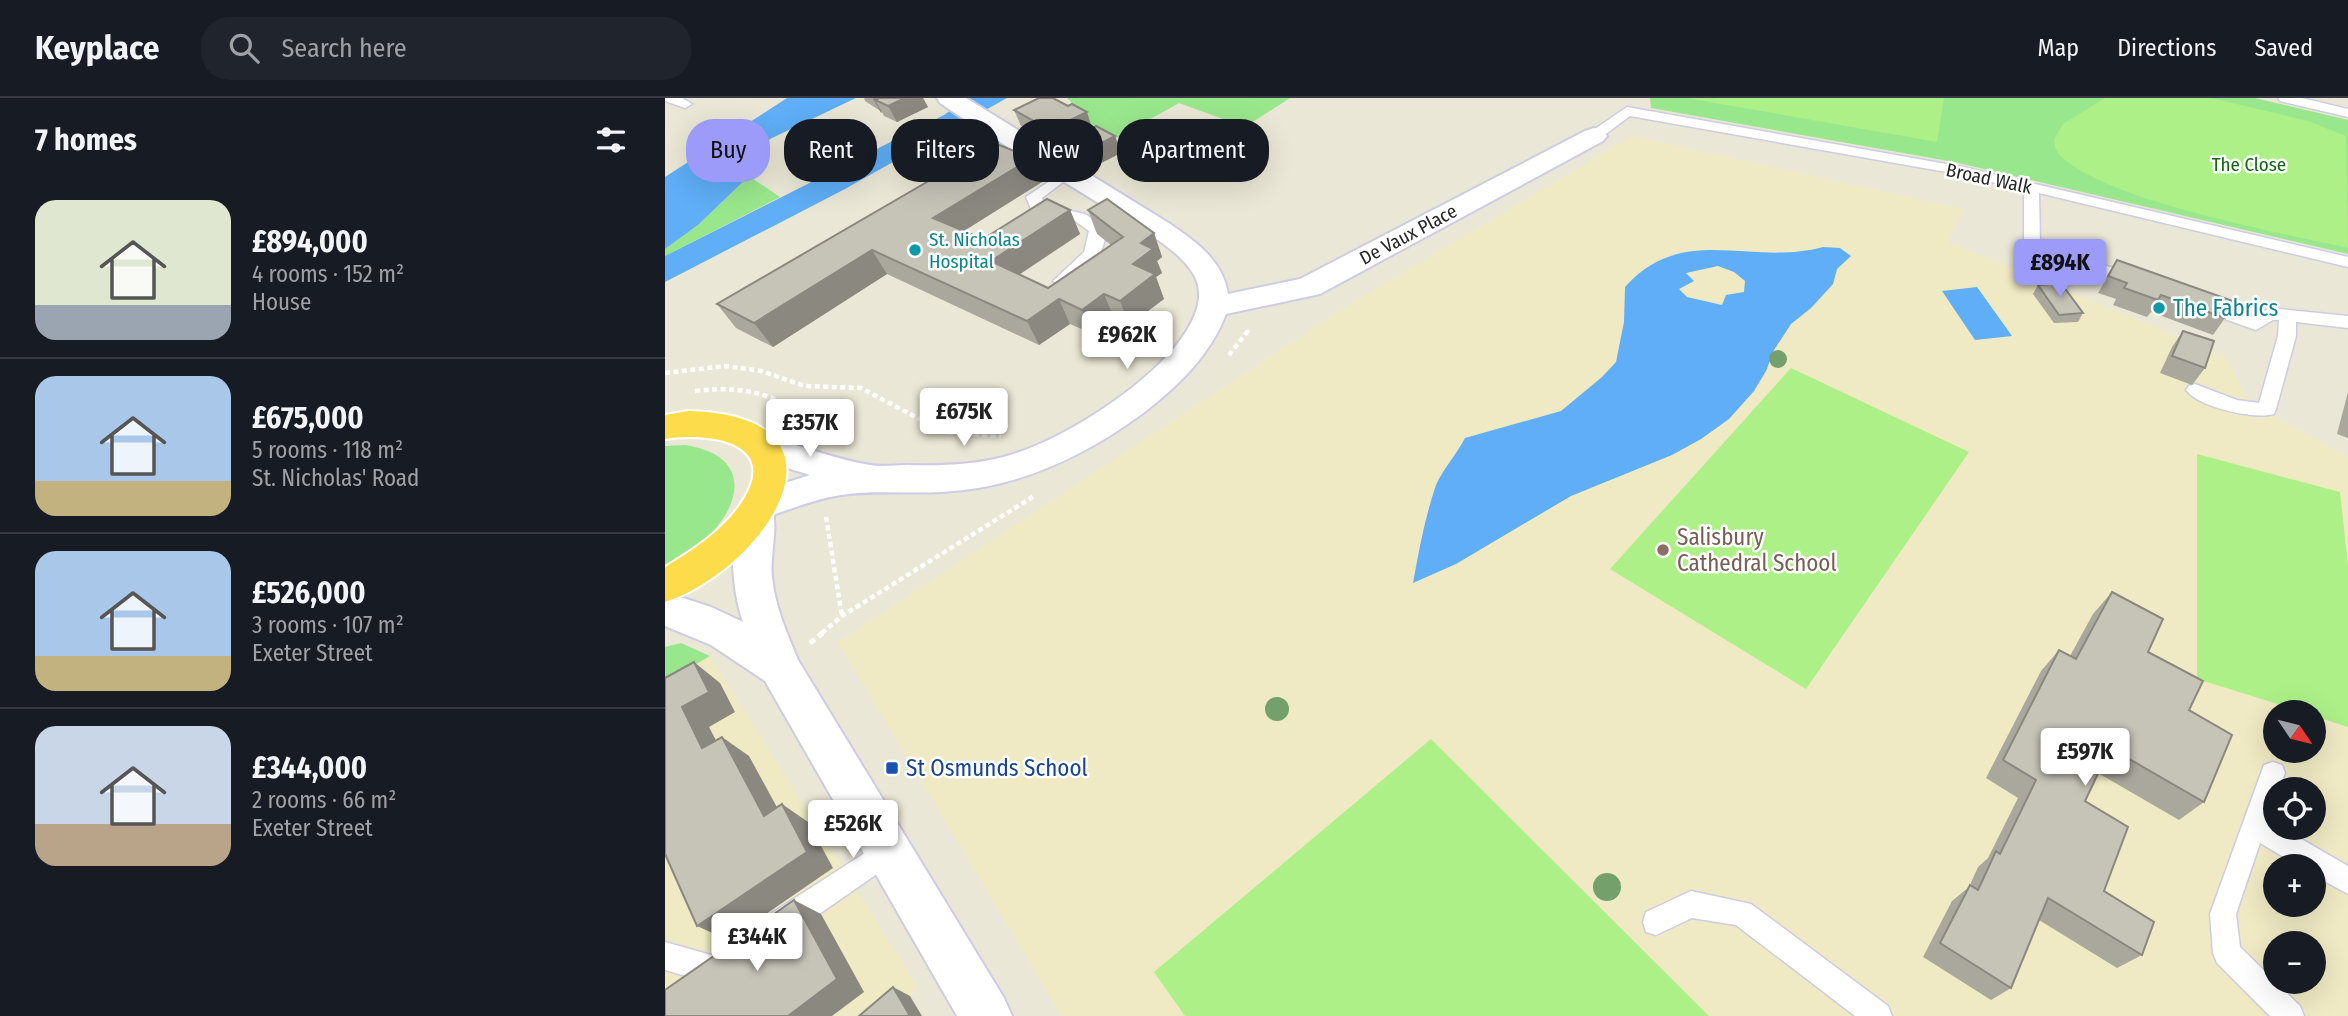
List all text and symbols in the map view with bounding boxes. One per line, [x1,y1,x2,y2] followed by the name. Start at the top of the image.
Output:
[201,17,691,80] search box
[35,28,159,68] text: Keyplace
[225,29,263,67] icon: search
[281,33,407,64] text: Search here
[2038,34,2079,62] text: Map
[2117,34,2216,62] text: Directions
[2254,34,2313,62] text: Saved
[686,119,770,182] chip: Buy
[784,119,877,182] chip: Rent
[891,119,999,182] chip: Filters
[1013,119,1103,182] chip: New
[1117,119,1269,182] chip: Apartment
[592,121,630,159] icon: filters
[35,122,137,158] text: 7 homes
[2212,153,2286,176] park label: The Close
[1944,158,2034,199] street label: Broad Walk
[1356,199,1461,270] street label: De Vaux Place
[252,224,368,260] text: £894,000
[91,228,175,312] icon: home
[929,228,1020,273] place label: St. Nicholas Hospital
[2011,240,2109,299] pin: £894K
[907,242,923,258] marker: St. Nicholas Hospital
[2030,248,2090,276] text: £894K
[252,260,404,288] text: 4 rooms · 152 m²
[252,288,311,316] text: House
[2173,294,2278,322] place label: The Fabrics
[2151,300,2167,316] marker: The Fabrics
[1078,312,1176,371] pin: £962K
[1098,320,1156,348] text: £962K
[915,388,1013,448] pin: £675K
[936,397,992,425] text: £675K
[252,400,364,436] text: £675,000
[761,400,859,459] pin: £357K
[91,404,175,488] icon: home
[782,408,838,436] text: £357K
[252,436,403,464] text: 5 rooms · 118 m²
[252,464,419,492] text: St. Nicholas' Road
[1677,523,1837,577] place label: Salisbury Cathedral School
[1655,542,1671,558] marker: Salisbury Cathedral School
[252,575,366,611] text: £526,000
[91,579,175,663] icon: home
[252,611,404,639] text: 3 rooms · 107 m²
[252,639,373,667] text: Exeter Street
[2263,700,2326,763] north arrow
[2263,700,2326,994] map controls
[2036,728,2134,788] pin: £597K
[2057,737,2113,765] text: £597K
[252,750,367,786] text: £344,000
[91,754,175,838] icon: home
[906,754,1088,782] place label: St Osmunds School
[884,760,900,776] marker: St Osmunds School
[2263,777,2326,840] button: locate
[252,786,396,814] text: 2 rooms · 66 m²
[804,800,902,860] pin: £526K
[824,809,882,837] text: £526K
[252,814,373,842] text: Exeter Street
[2263,854,2326,917] button: +
[708,914,806,973] pin: £344K
[727,922,787,950] text: £344K
[2263,931,2326,994] button: −

